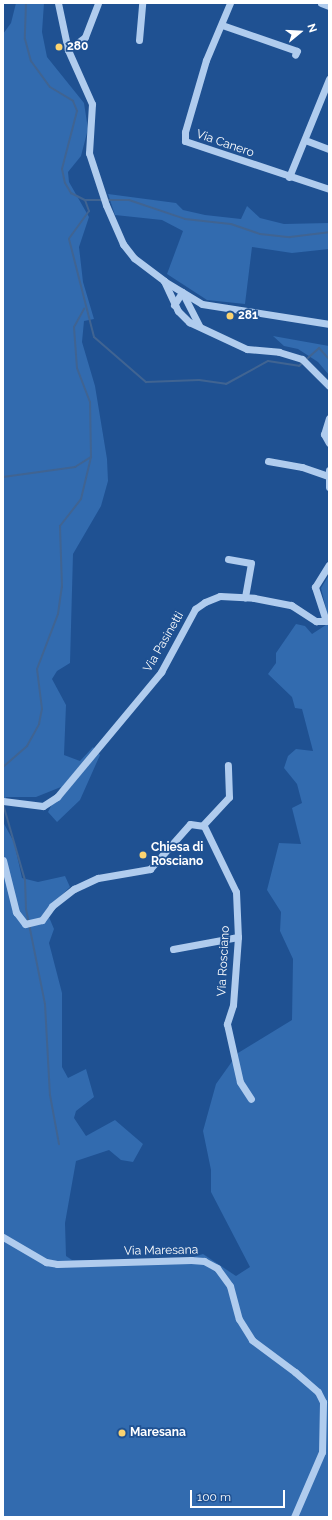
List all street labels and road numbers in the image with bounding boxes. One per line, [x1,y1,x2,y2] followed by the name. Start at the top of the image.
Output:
[194,127,256,161] street label: Via Canero
[141,609,187,675] street label: Via Pasinetti
[215,925,233,997] street label: Via Rosciano
[124,1243,198,1259] street label: Via Maresana

